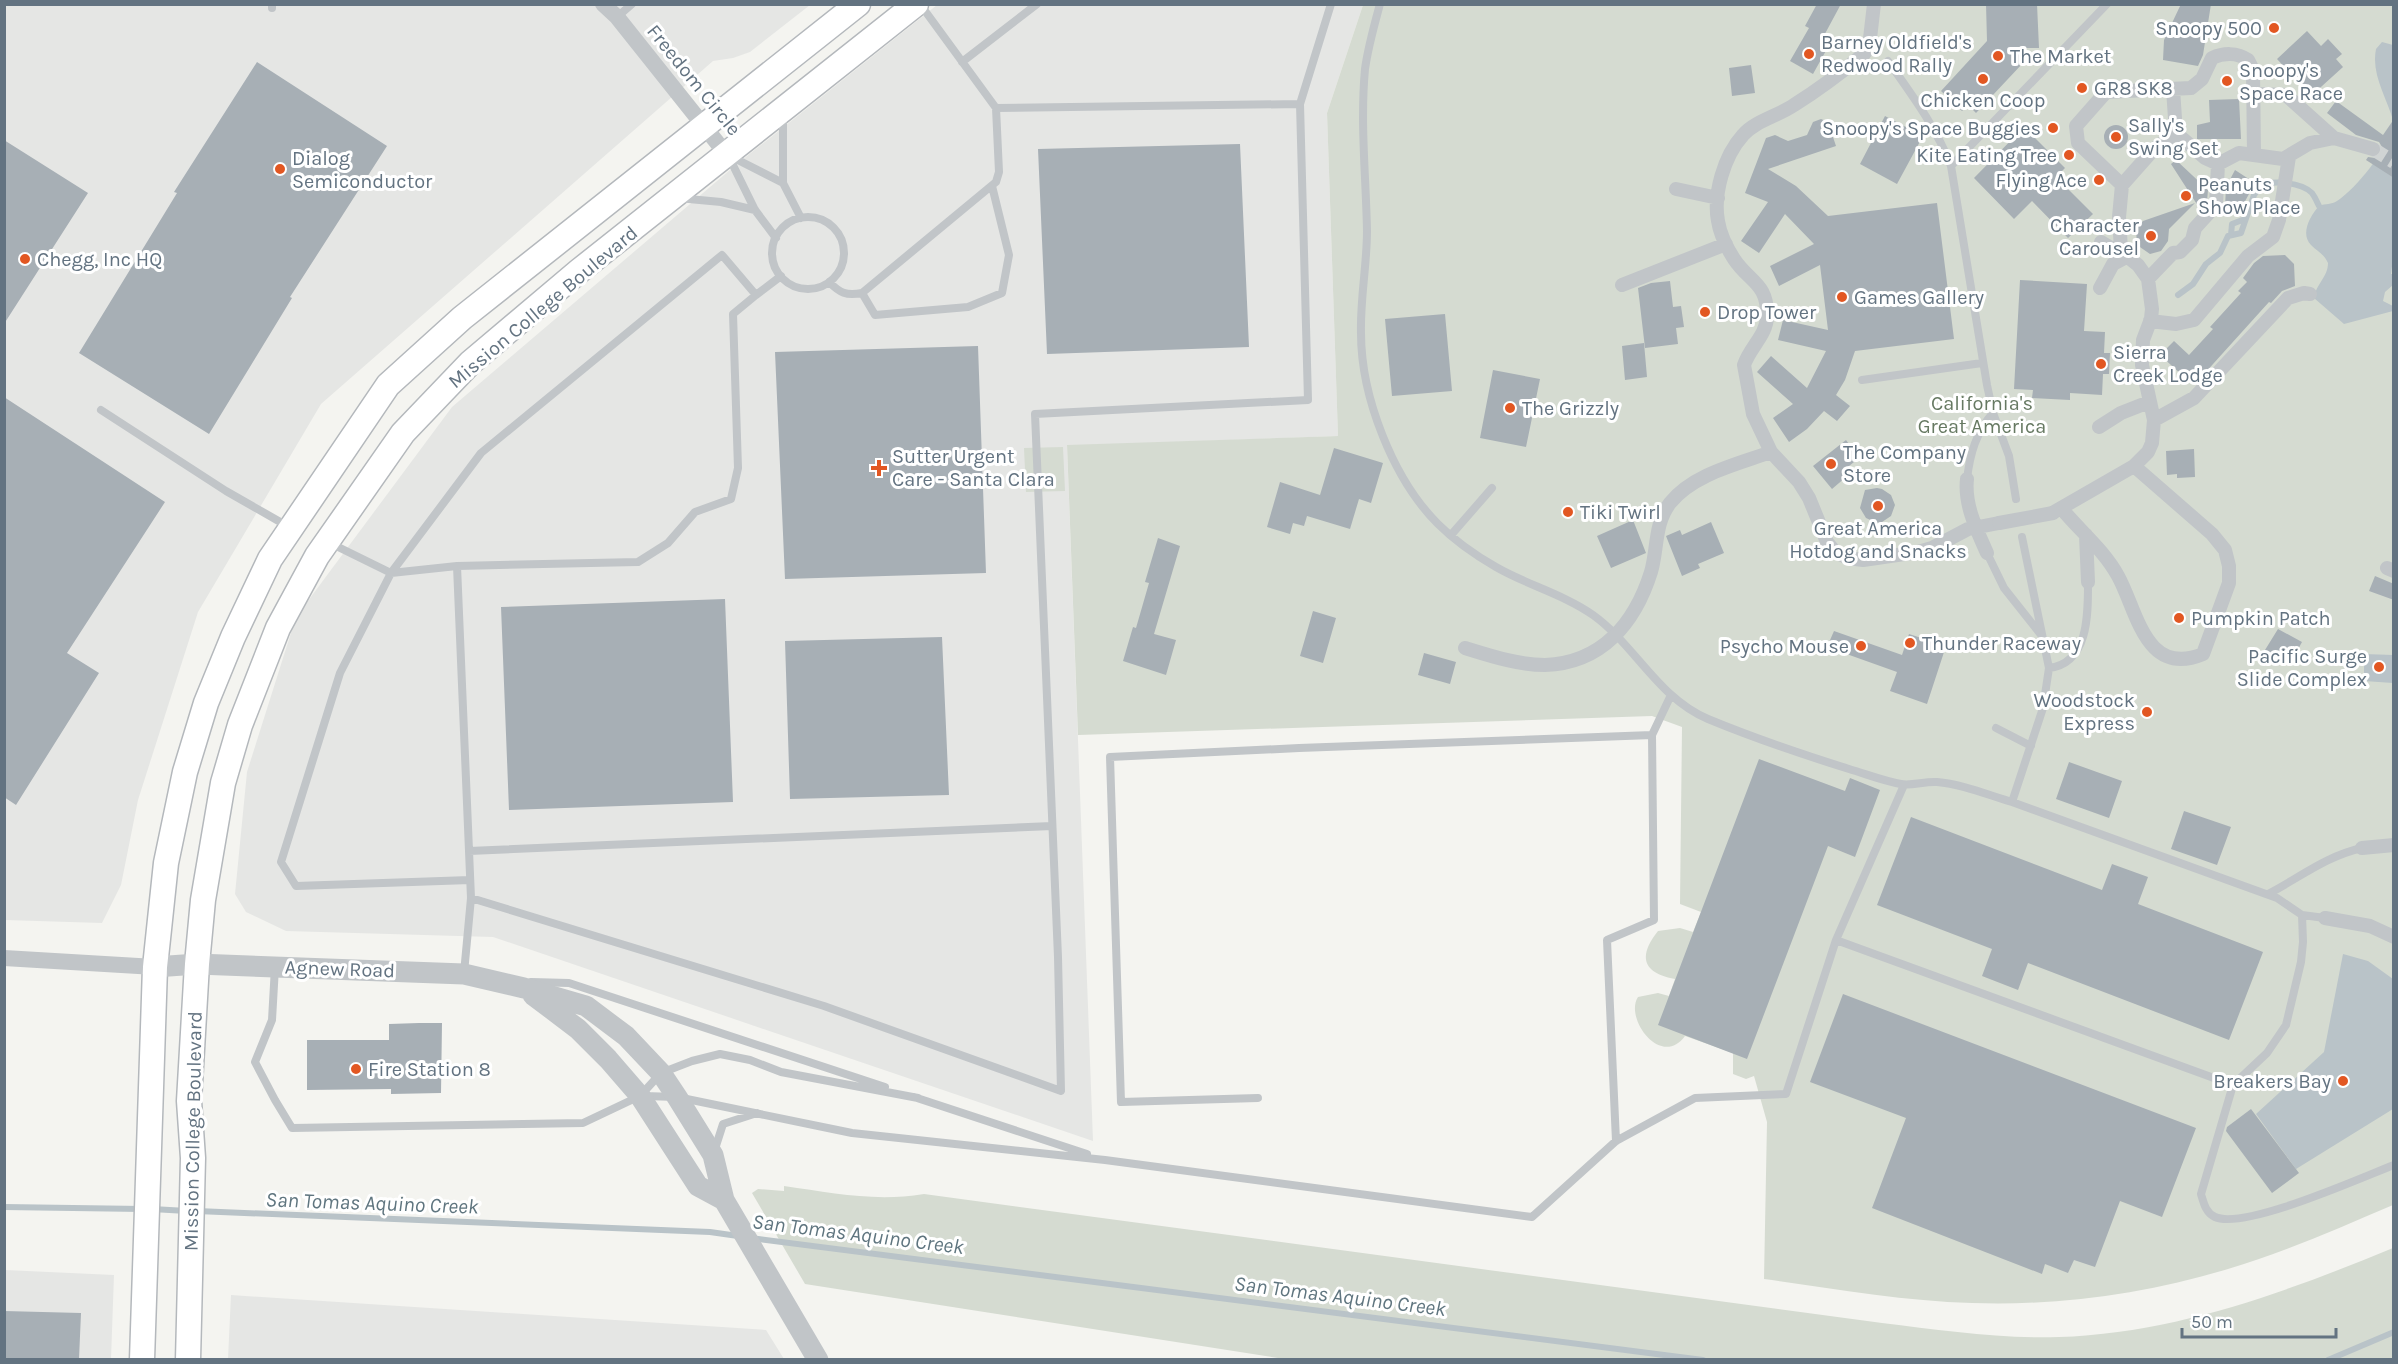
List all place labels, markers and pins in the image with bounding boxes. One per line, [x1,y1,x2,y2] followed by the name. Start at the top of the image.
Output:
[2155,17,2262,40] place label: Snoopy 500
[2267,21,2281,35] marker: Snoopy 500
[1821,31,1972,77] place label: Barney Oldfield's Redwood Rally
[2010,45,2112,68] place label: The Market
[1802,47,1816,61] marker: Barney Oldfield's Redwood Rally
[1991,49,2005,63] marker: The Market
[2239,59,2343,105] place label: Snoopy's Space Race
[1976,72,1990,86] marker: Chicken Coop
[2220,74,2234,88] marker: Snoopy's Space Race
[2094,77,2173,100] place label: GR8 SK8
[2075,81,2089,95] marker: GR8 SK8
[1921,89,2045,112] place label: Chicken Coop
[2128,114,2219,160] place label: Sally's Swing Set
[1822,117,2041,140] place label: Snoopy's Space Buggies
[2046,121,2060,135] marker: Snoopy's Space Buggies
[2109,130,2123,144] marker: Sally's Swing Set
[1916,144,2057,167] place label: Kite Eating Tree
[292,147,433,193] place label: Dialog Semiconductor
[2062,148,2076,162] marker: Kite Eating Tree
[273,162,287,176] marker: Dialog Semiconductor
[1995,169,2087,192] place label: Flying Ace
[2092,173,2106,187] marker: Flying Ace
[2198,173,2301,219] place label: Peanuts Show Place
[2179,189,2193,203] marker: Peanuts Show Place
[2050,214,2140,260] place label: Character Carousel
[2144,229,2158,243] marker: Character Carousel
[37,248,162,271] place label: Chegg, Inc HQ
[18,252,32,266] marker: Chegg, Inc HQ
[1854,286,1984,309] place label: Games Gallery
[1835,290,1849,304] marker: Games Gallery
[1717,301,1817,324] place label: Drop Tower
[1698,305,1712,319] marker: Drop Tower
[2113,341,2223,387] place label: Sierra Creek Lodge
[2094,357,2108,371] marker: Sierra Creek Lodge
[1522,397,1619,420] place label: The Grizzly
[1503,401,1517,415] marker: The Grizzly
[1843,441,1966,487] place label: The Company Store
[892,445,1055,491] place label: Sutter Urgent Care - Santa Clara
[1824,457,1838,471] marker: The Company Store
[870,459,888,477] marker: Sutter Urgent Care - Santa Clara
[1871,499,1885,513] marker: Great America Hotdog and Snacks
[1580,501,1661,524] place label: Tiki Twirl
[1561,505,1575,519] marker: Tiki Twirl
[1789,517,1967,563] place label: Great America Hotdog and Snacks
[2191,607,2331,630] place label: Pumpkin Patch
[2172,611,2186,625] marker: Pumpkin Patch
[1922,632,2081,655] place label: Thunder Raceway
[1720,635,1849,658] place label: Psycho Mouse
[1903,636,1917,650] marker: Thunder Raceway
[1854,639,1868,653] marker: Psycho Mouse
[2237,645,2367,691] place label: Pacific Surge Slide Complex
[2372,660,2386,674] marker: Pacific Surge Slide Complex
[2034,689,2135,735] place label: Woodstock Express
[2140,705,2154,719] marker: Woodstock Express
[368,1058,491,1081] place label: Fire Station 8
[349,1062,363,1076] marker: Fire Station 8
[2213,1070,2331,1093] place label: Breakers Bay
[2336,1074,2350,1088] marker: Breakers Bay

